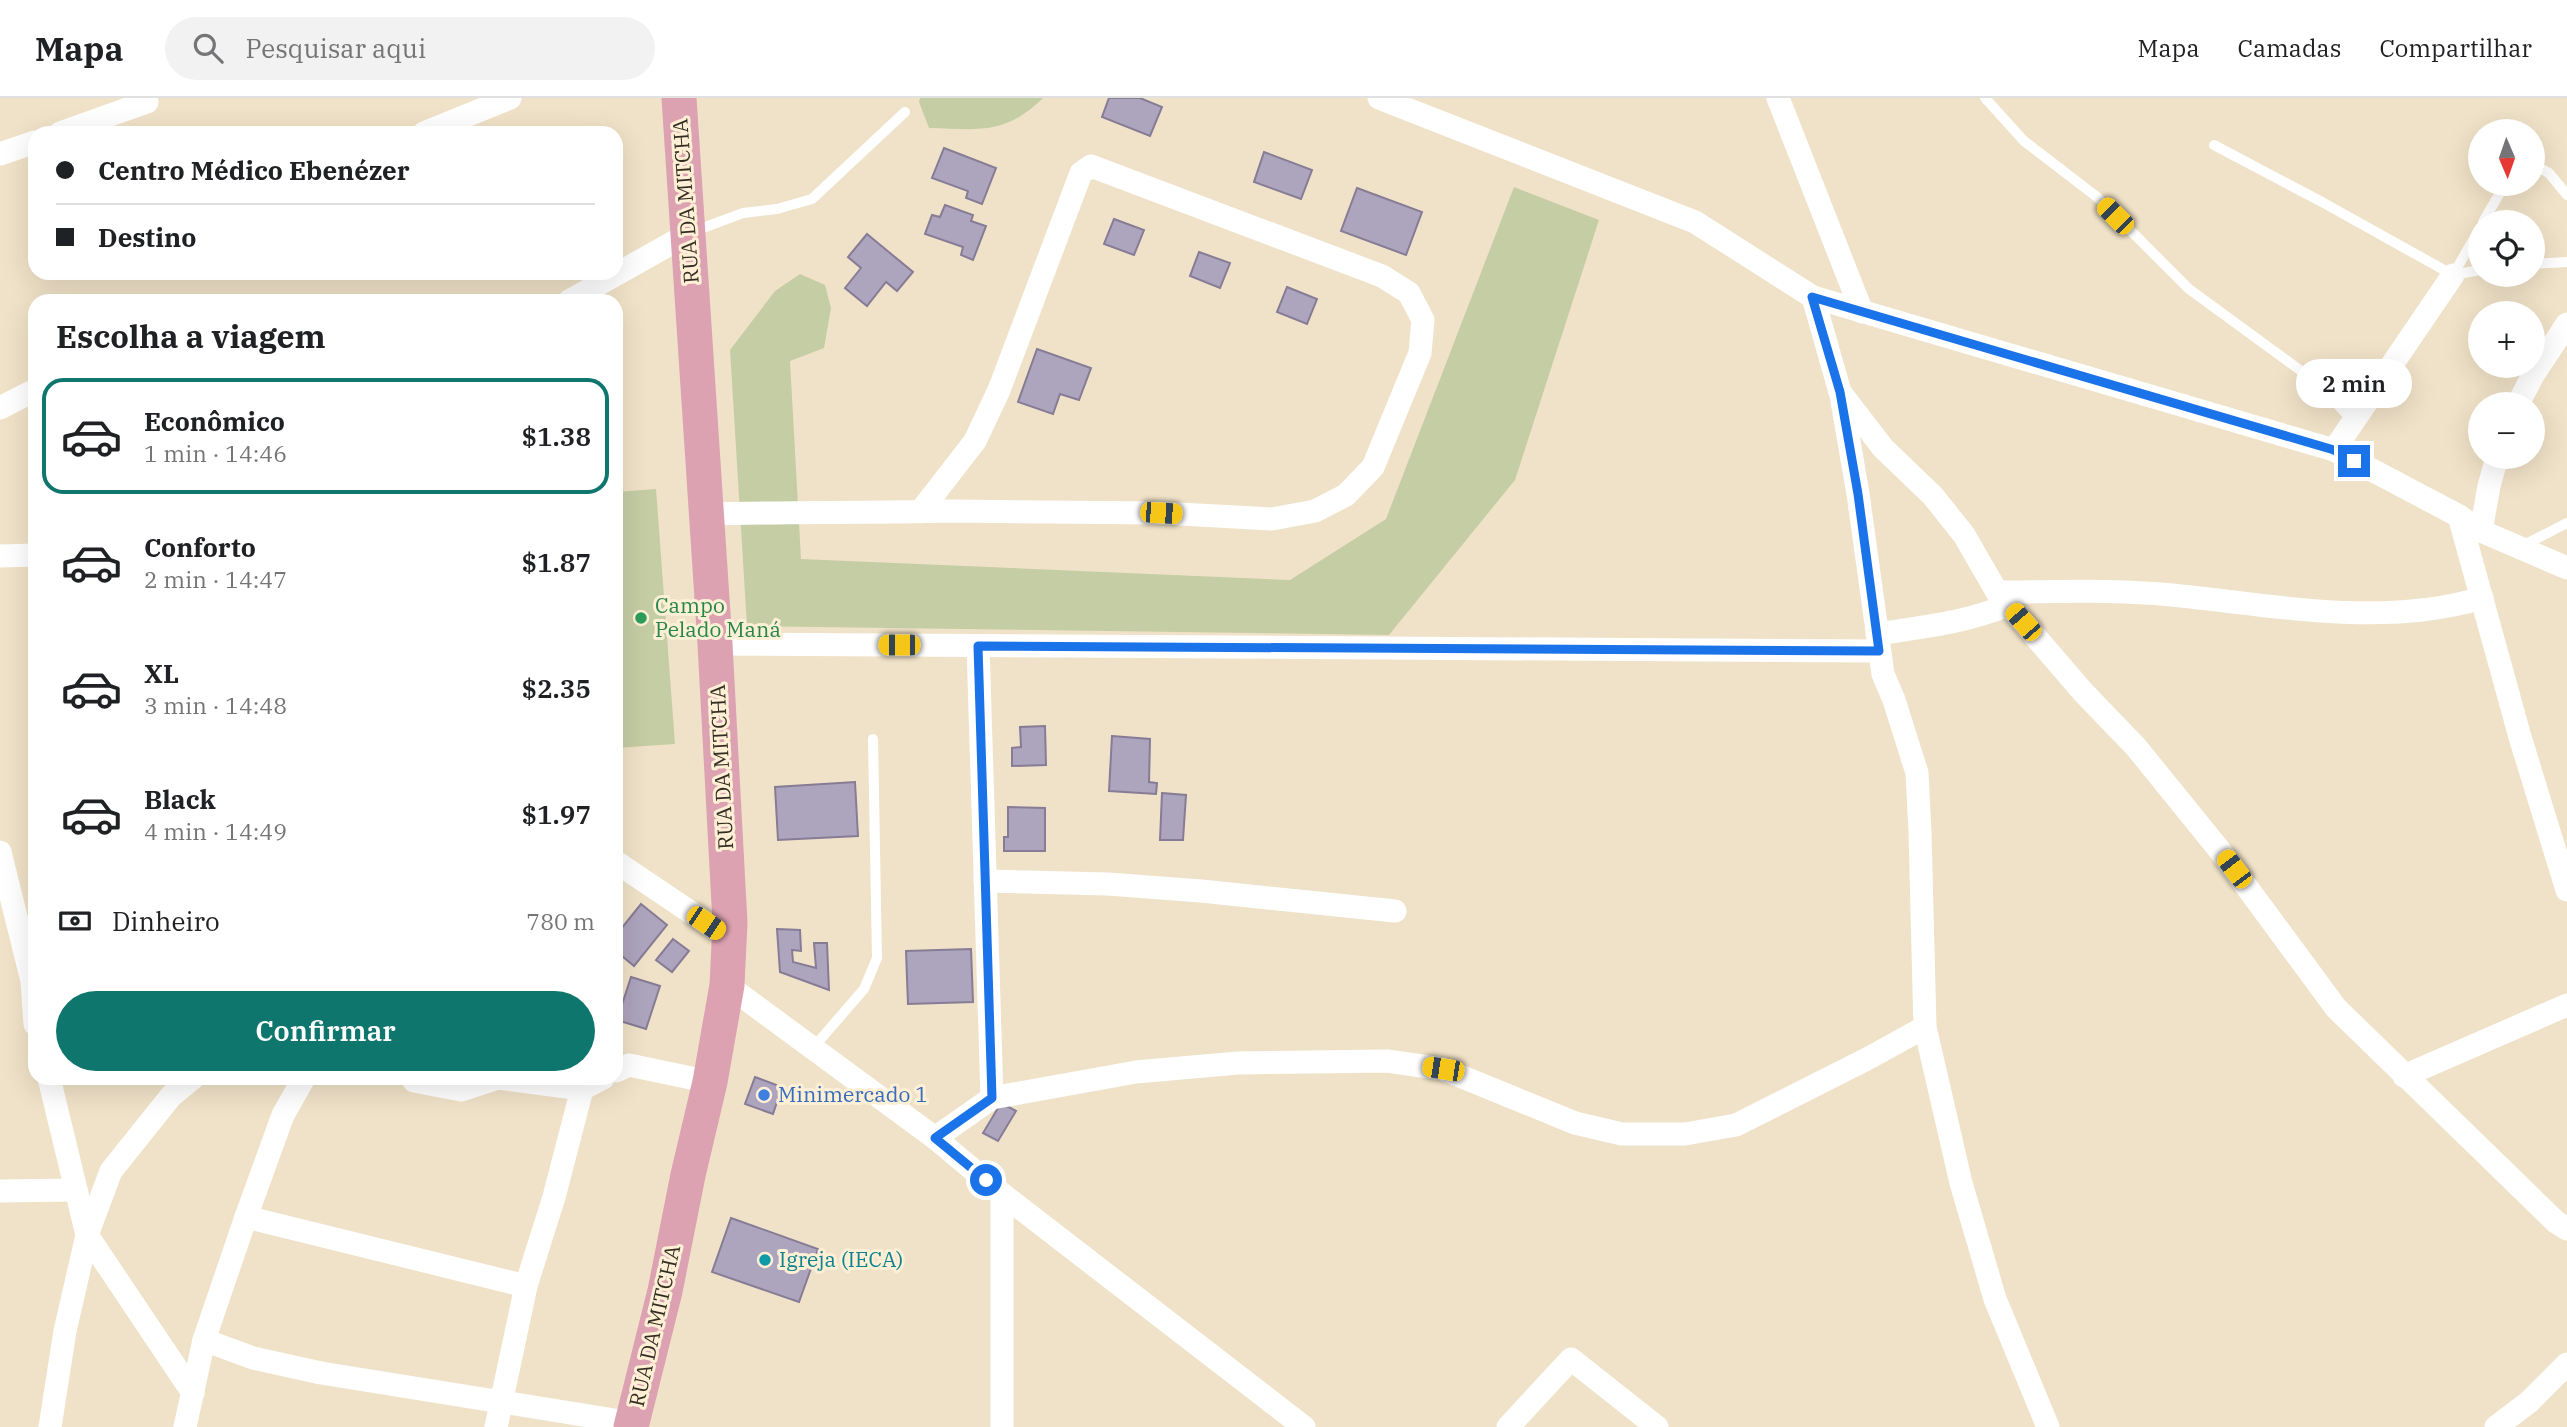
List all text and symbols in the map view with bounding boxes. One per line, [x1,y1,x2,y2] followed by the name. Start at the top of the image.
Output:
[165,17,655,80] search box
[35,27,123,70] text: Mapa
[189,29,227,67] icon: search
[245,31,426,65] text: Pesquisar aqui
[2137,32,2200,64] text: Mapa
[2238,32,2341,64] text: Camadas
[2379,32,2532,64] text: Compartilhar
[665,117,705,284] street label: RUA DA MITCHA
[2468,119,2544,196] north arrow
[2468,119,2545,469] map controls
[98,153,410,187] text: Centro Médico Ebenézer
[2093,194,2138,238] car
[2468,210,2545,287] button: locate
[98,220,196,254] text: Destino
[2468,301,2545,378] button: +
[56,315,326,357] text: Escolha a viagem
[2296,360,2412,408] callout: 2 min
[2322,368,2386,398] text: 2 min
[2468,392,2545,469] button: −
[144,404,285,438] text: Econômico
[60,405,123,468] icon: car
[522,419,591,453] text: $1.38
[144,438,287,468] text: 1 min · 14:46
[2338,445,2370,477] route end
[1140,501,1183,525] car
[144,530,256,564] text: Conforto
[60,531,123,594] icon: car
[522,545,591,579] text: $1.87
[144,564,287,594] text: 2 min · 14:47
[655,591,781,643] place label: Campo Pelado Maná
[2002,599,2045,645] car
[633,610,649,626] marker: Campo Pelado Maná
[879,635,921,656] car
[144,656,179,690] text: XL
[60,657,123,720] icon: car
[522,671,591,705] text: $2.35
[703,683,739,850] street label: RUA DA MITCHA
[144,690,287,720] text: 3 min · 14:48
[144,782,216,816] text: Black
[60,783,123,846] icon: car
[522,797,591,831] text: $1.97
[144,816,287,846] text: 4 min · 14:49
[2213,846,2256,892] car
[56,902,94,940] icon: cash
[683,903,730,943] car
[112,904,220,938] text: Dinheiro
[526,906,595,936] text: 780 m
[56,991,595,1071] button: Confirmar
[1421,1055,1466,1083] car
[778,1080,928,1108] place label: Minimercado 1
[756,1087,772,1103] marker: Minimercado 1
[970,1164,1002,1196] route start
[622,1242,686,1409] street label: RUA DA MITCHA
[779,1245,903,1273] place label: Igreja (IECA)
[757,1252,773,1268] marker: Igreja (IECA)

